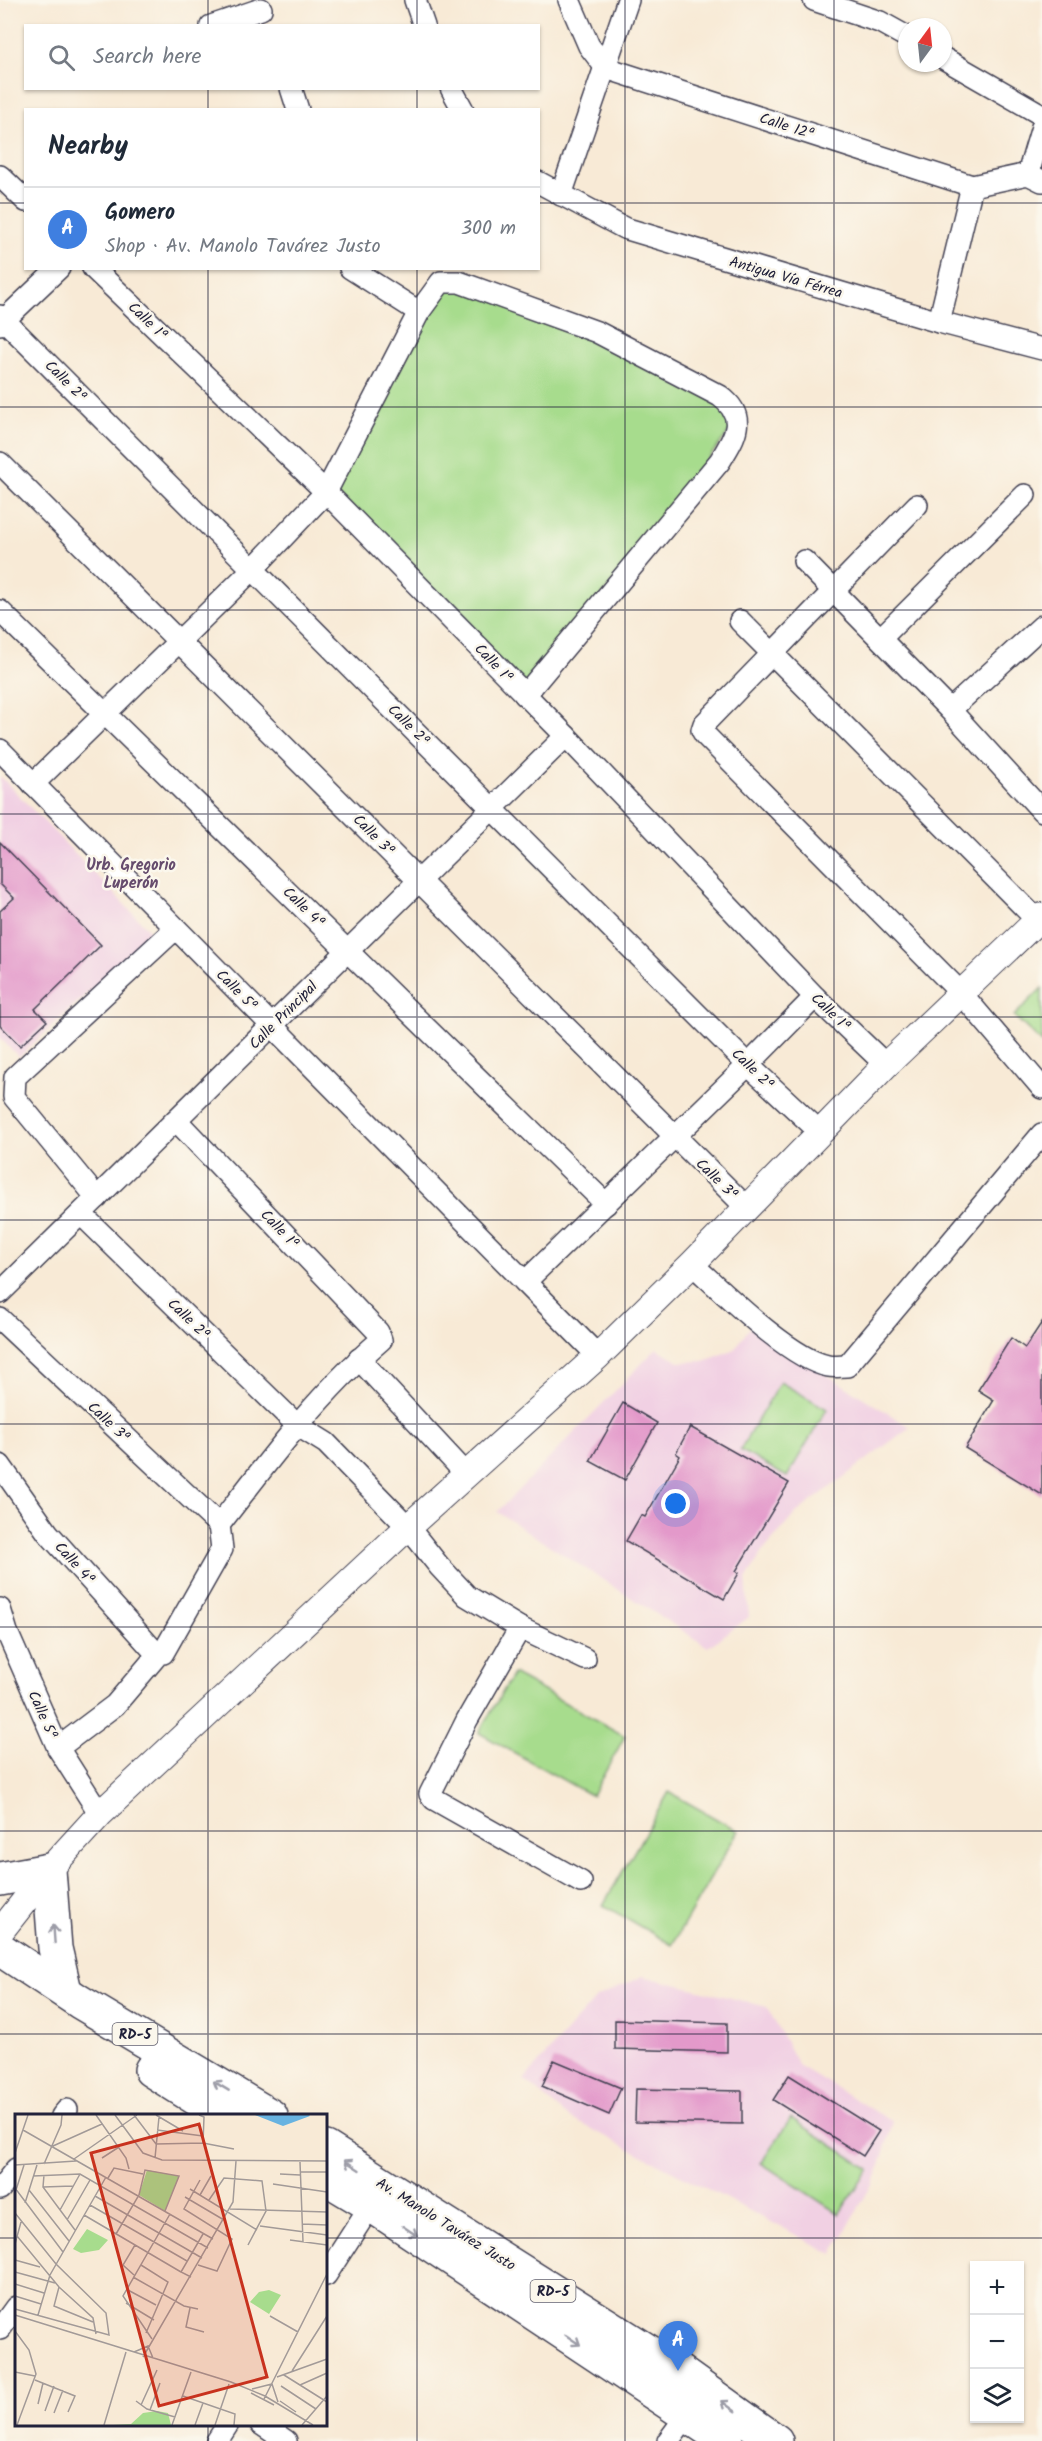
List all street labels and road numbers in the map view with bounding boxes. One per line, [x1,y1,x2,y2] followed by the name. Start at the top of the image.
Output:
[756,107,817,147] street label: Calle 12ª
[726,250,845,306] street label: Antigua Vía Férrea
[122,296,173,347] street label: Calle 1ª
[38,355,92,409] street label: Calle 2ª
[468,638,519,689] street label: Calle 1ª
[381,699,435,753] street label: Calle 2ª
[346,809,400,863] street label: Calle 3ª
[276,881,330,934] street label: Calle 4ª
[210,964,263,1017] street label: Calle 5ª
[244,976,324,1056] street label: Calle Principal
[805,987,856,1038] street label: Calle 1ª
[725,1043,779,1096] street label: Calle 2ª
[689,1153,743,1206] street label: Calle 3ª
[254,1204,305,1255] street label: Calle 1ª
[161,1293,215,1346] street label: Calle 2ª
[81,1396,135,1449] street label: Calle 3ª
[48,1536,100,1591] street label: Calle 4ª
[21,1687,63,1744] street label: Calle 5ª
[112,2023,158,2045] road number: RD-5
[371,2172,520,2278] street label: Av. Manolo Tavárez Justo
[530,2280,576,2302] road number: RD-5

